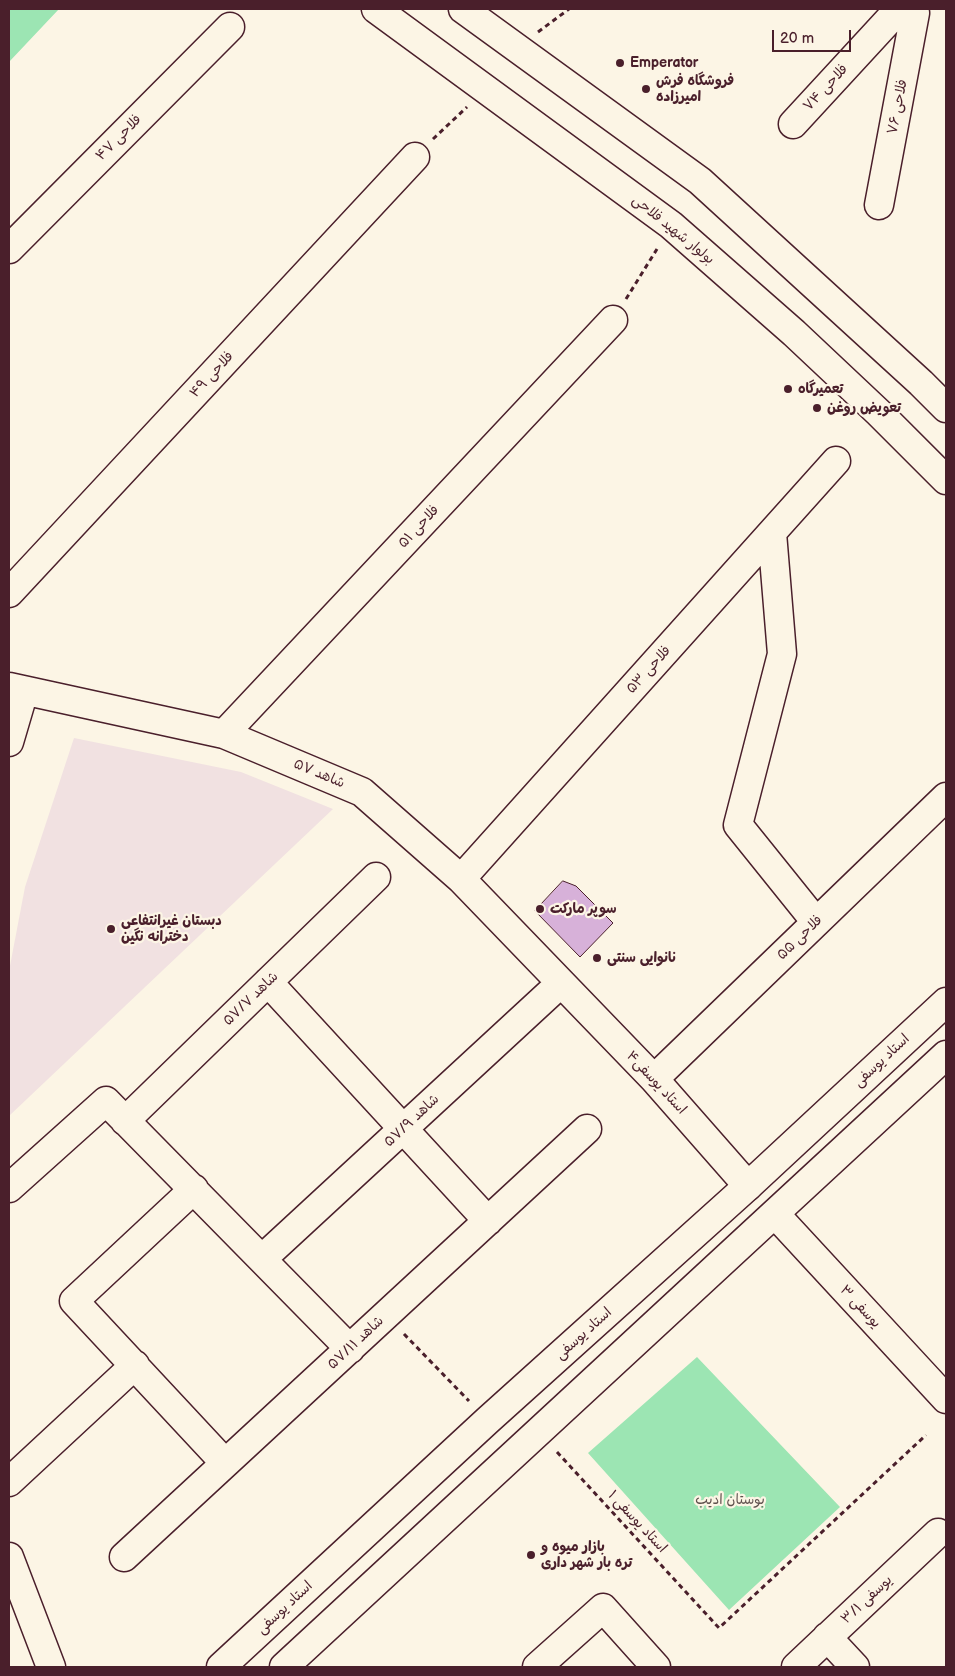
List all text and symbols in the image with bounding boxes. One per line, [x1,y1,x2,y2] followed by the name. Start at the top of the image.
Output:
[775,20,854,52] scale bar
[780,29,814,48] text: 20 m
[630,55,698,71] place label: Emperator
[614,57,626,69] marker: Emperator
[800,61,852,115] street label: فلاحی ۷۴
[656,73,734,105] place label: فروشگاه فرش امیرزاده
[884,78,912,136] street label: فلاحی ۷۶
[640,83,652,95] marker: فروشگاه فرش امیرزاده
[93,112,145,164] street label: فلاحی ۴۷
[628,192,718,268] street label: بولوار شهید فلاحی
[186,348,238,402] street label: فلاحی ۴۹
[798,381,843,397] place label: تعمیرگاه
[782,383,794,395] marker: تعمیرگاه
[827,400,901,416] place label: تعویض روغن
[811,402,823,414] marker: تعویض روغن
[395,502,443,552] street label: فلاحی ۵۱
[623,643,675,697] street label: فلاحی ۵۳
[291,756,347,792] street label: شاهد ۵۷
[550,901,617,917] place label: سوپر مارکت
[534,903,546,915] marker: سوپر مارکت
[774,912,826,964] street label: فلاحی ۵۵
[121,913,222,946] place label: دبستان غیرانتفاعی دخترانه نگین
[105,923,117,935] marker: دبستان غیرانتفاعی دخترانه نگین
[607,950,677,966] place label: نانوایی سنتی
[591,952,603,964] marker: نانوایی سنتی
[220,969,282,1029] street label: شاهد ۵۷/۷
[851,1031,913,1091] street label: استاد یوسفی
[622,1048,690,1118] street label: استاد یوسفی۴
[381,1091,443,1151] street label: شاهد ۵۷/۹
[836,1282,884,1332] street label: یوسفی ۳
[552,1304,616,1364] street label: استاد یوسفی
[324,1313,388,1373] street label: شاهد ۵۷/۱۱
[604,1487,670,1557] street label: استاد یوسفی ۱
[695,1492,765,1508] park label: بوستان ادیب
[541,1539,632,1571] place label: بازار میوه و تره بار شهر داری
[525,1549,537,1561] marker: بازار میوه و تره بار شهر داری
[838,1572,896,1628] street label: یوسفی ۳/۱
[254,1578,316,1638] street label: استاد یوسفی

